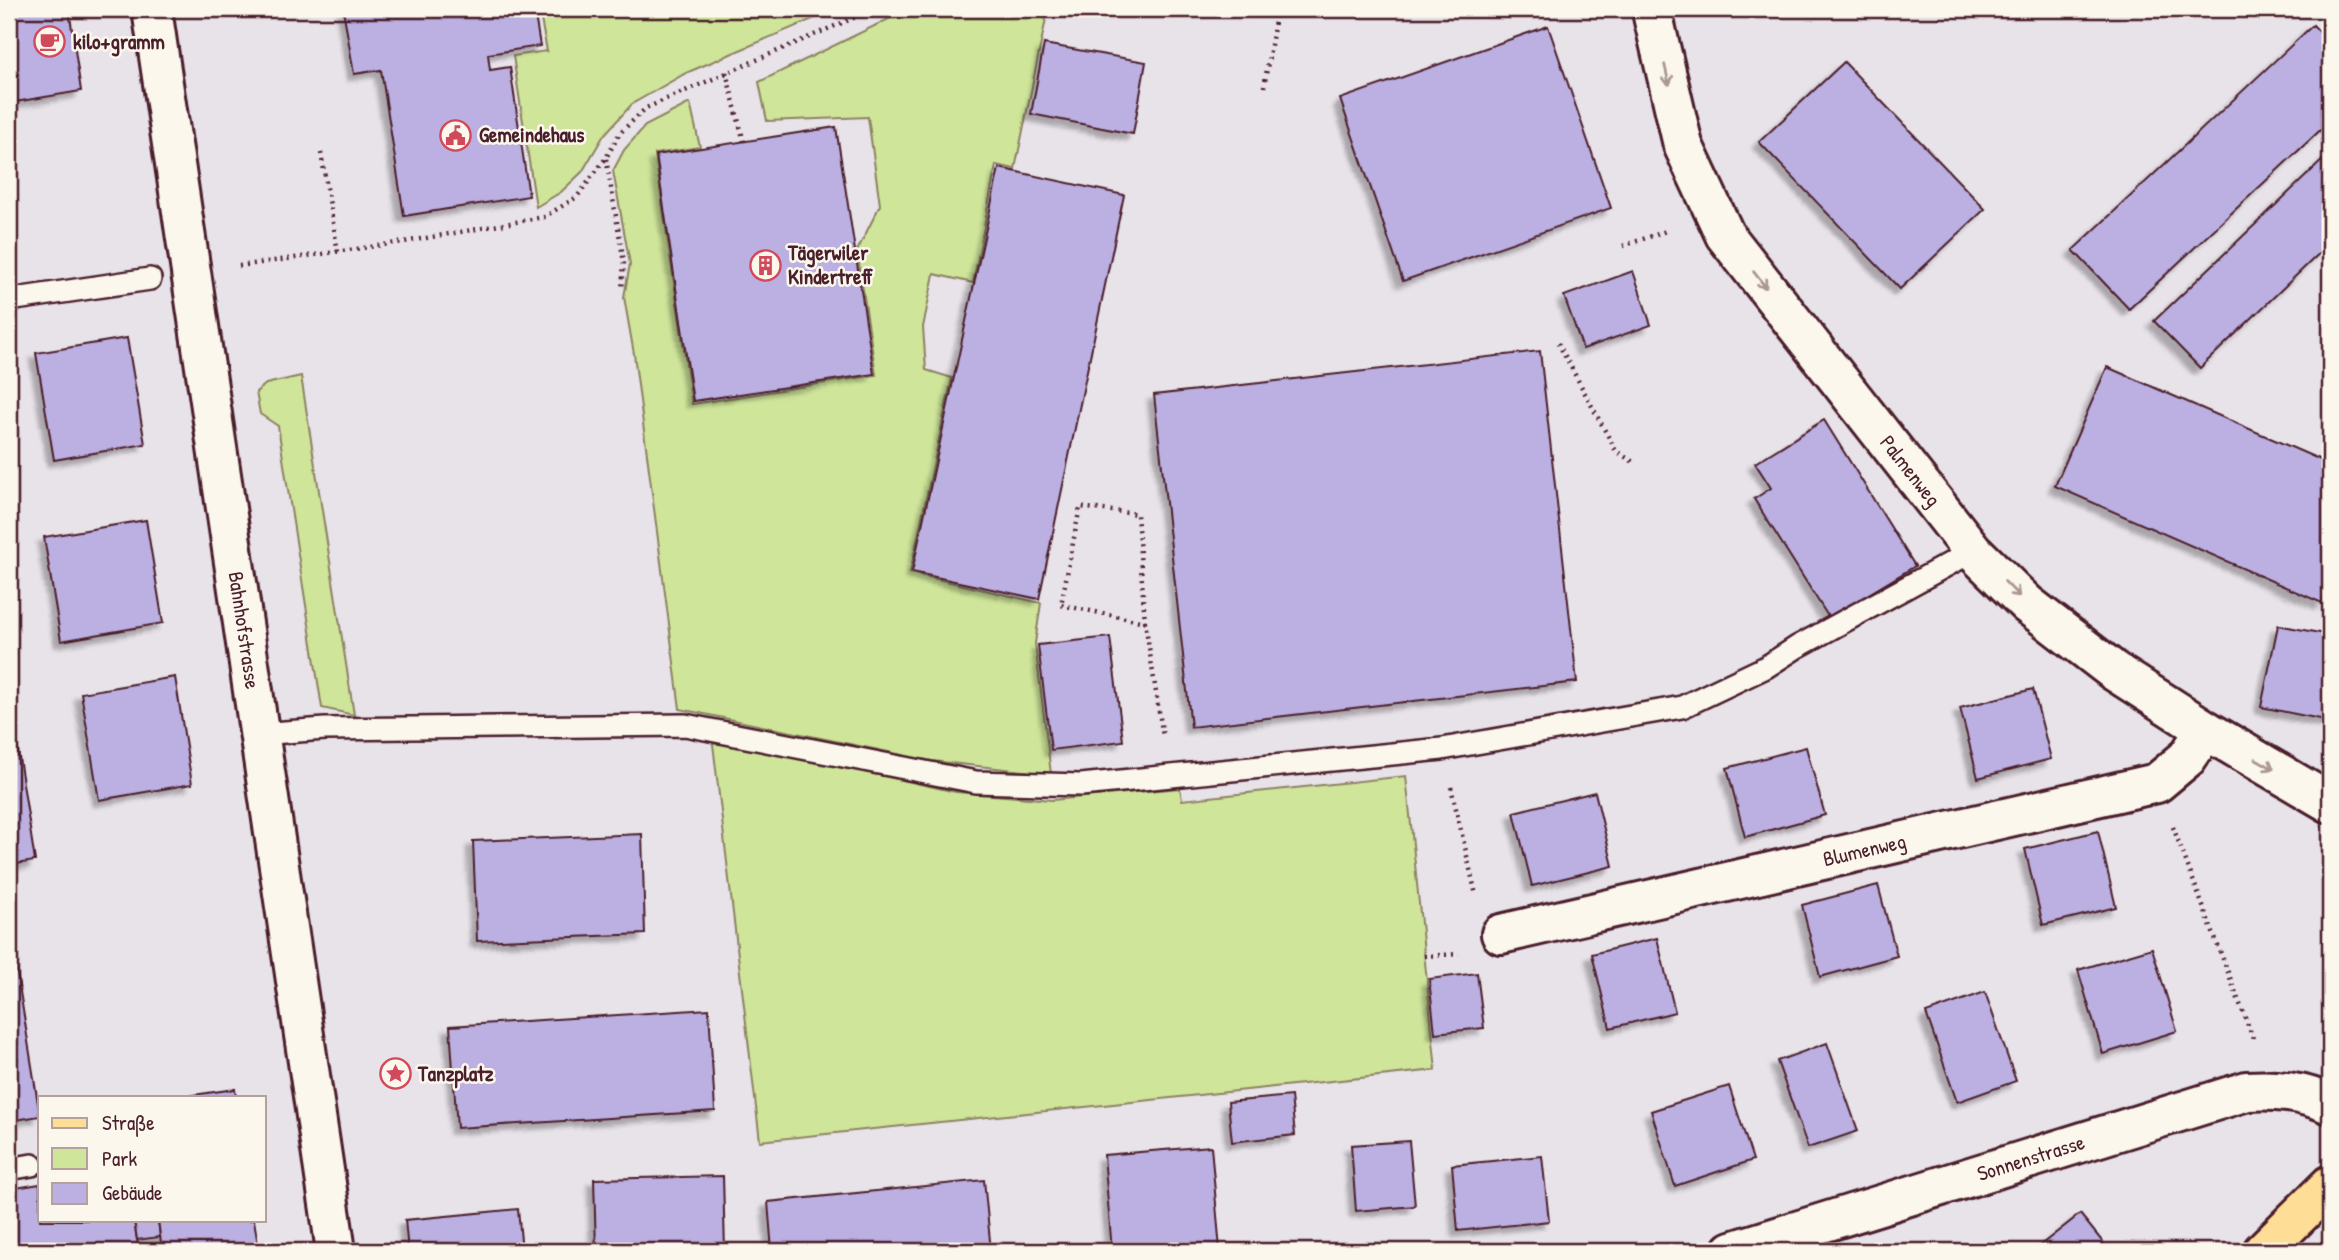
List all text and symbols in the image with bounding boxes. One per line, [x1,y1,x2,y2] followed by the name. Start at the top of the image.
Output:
[33,25,67,59] cafe icon: kilo+gramm
[73,27,165,57] place label: kilo+gramm
[1661,63,1674,86] one-way arrow
[439,118,473,152] public building icon: Gemeindehaus
[479,120,584,149] place label: Gemeindehaus
[787,238,873,291] place label: Tägerwiler Kindertreff
[748,248,782,282] building icon: Tägerwiler Kindertreff
[1752,270,1767,289] one-way arrow
[1873,429,1948,512] street label: Palmenweg
[222,570,268,691] street label: Bahnhofstrasse
[2003,580,2020,597] one-way arrow
[2254,758,2274,772] one-way arrow
[1820,826,1909,873] street label: Blumenweg
[378,1057,412,1091] place icon: Tanzplatz
[417,1059,494,1089] place label: Tanzplatz
[38,1096,266,1222] legend
[102,1108,155,1137] text: Straße
[1973,1127,2088,1188] street label: Sonnenstrasse
[102,1144,137,1173] text: Park
[102,1178,162,1207] text: Gebäude

